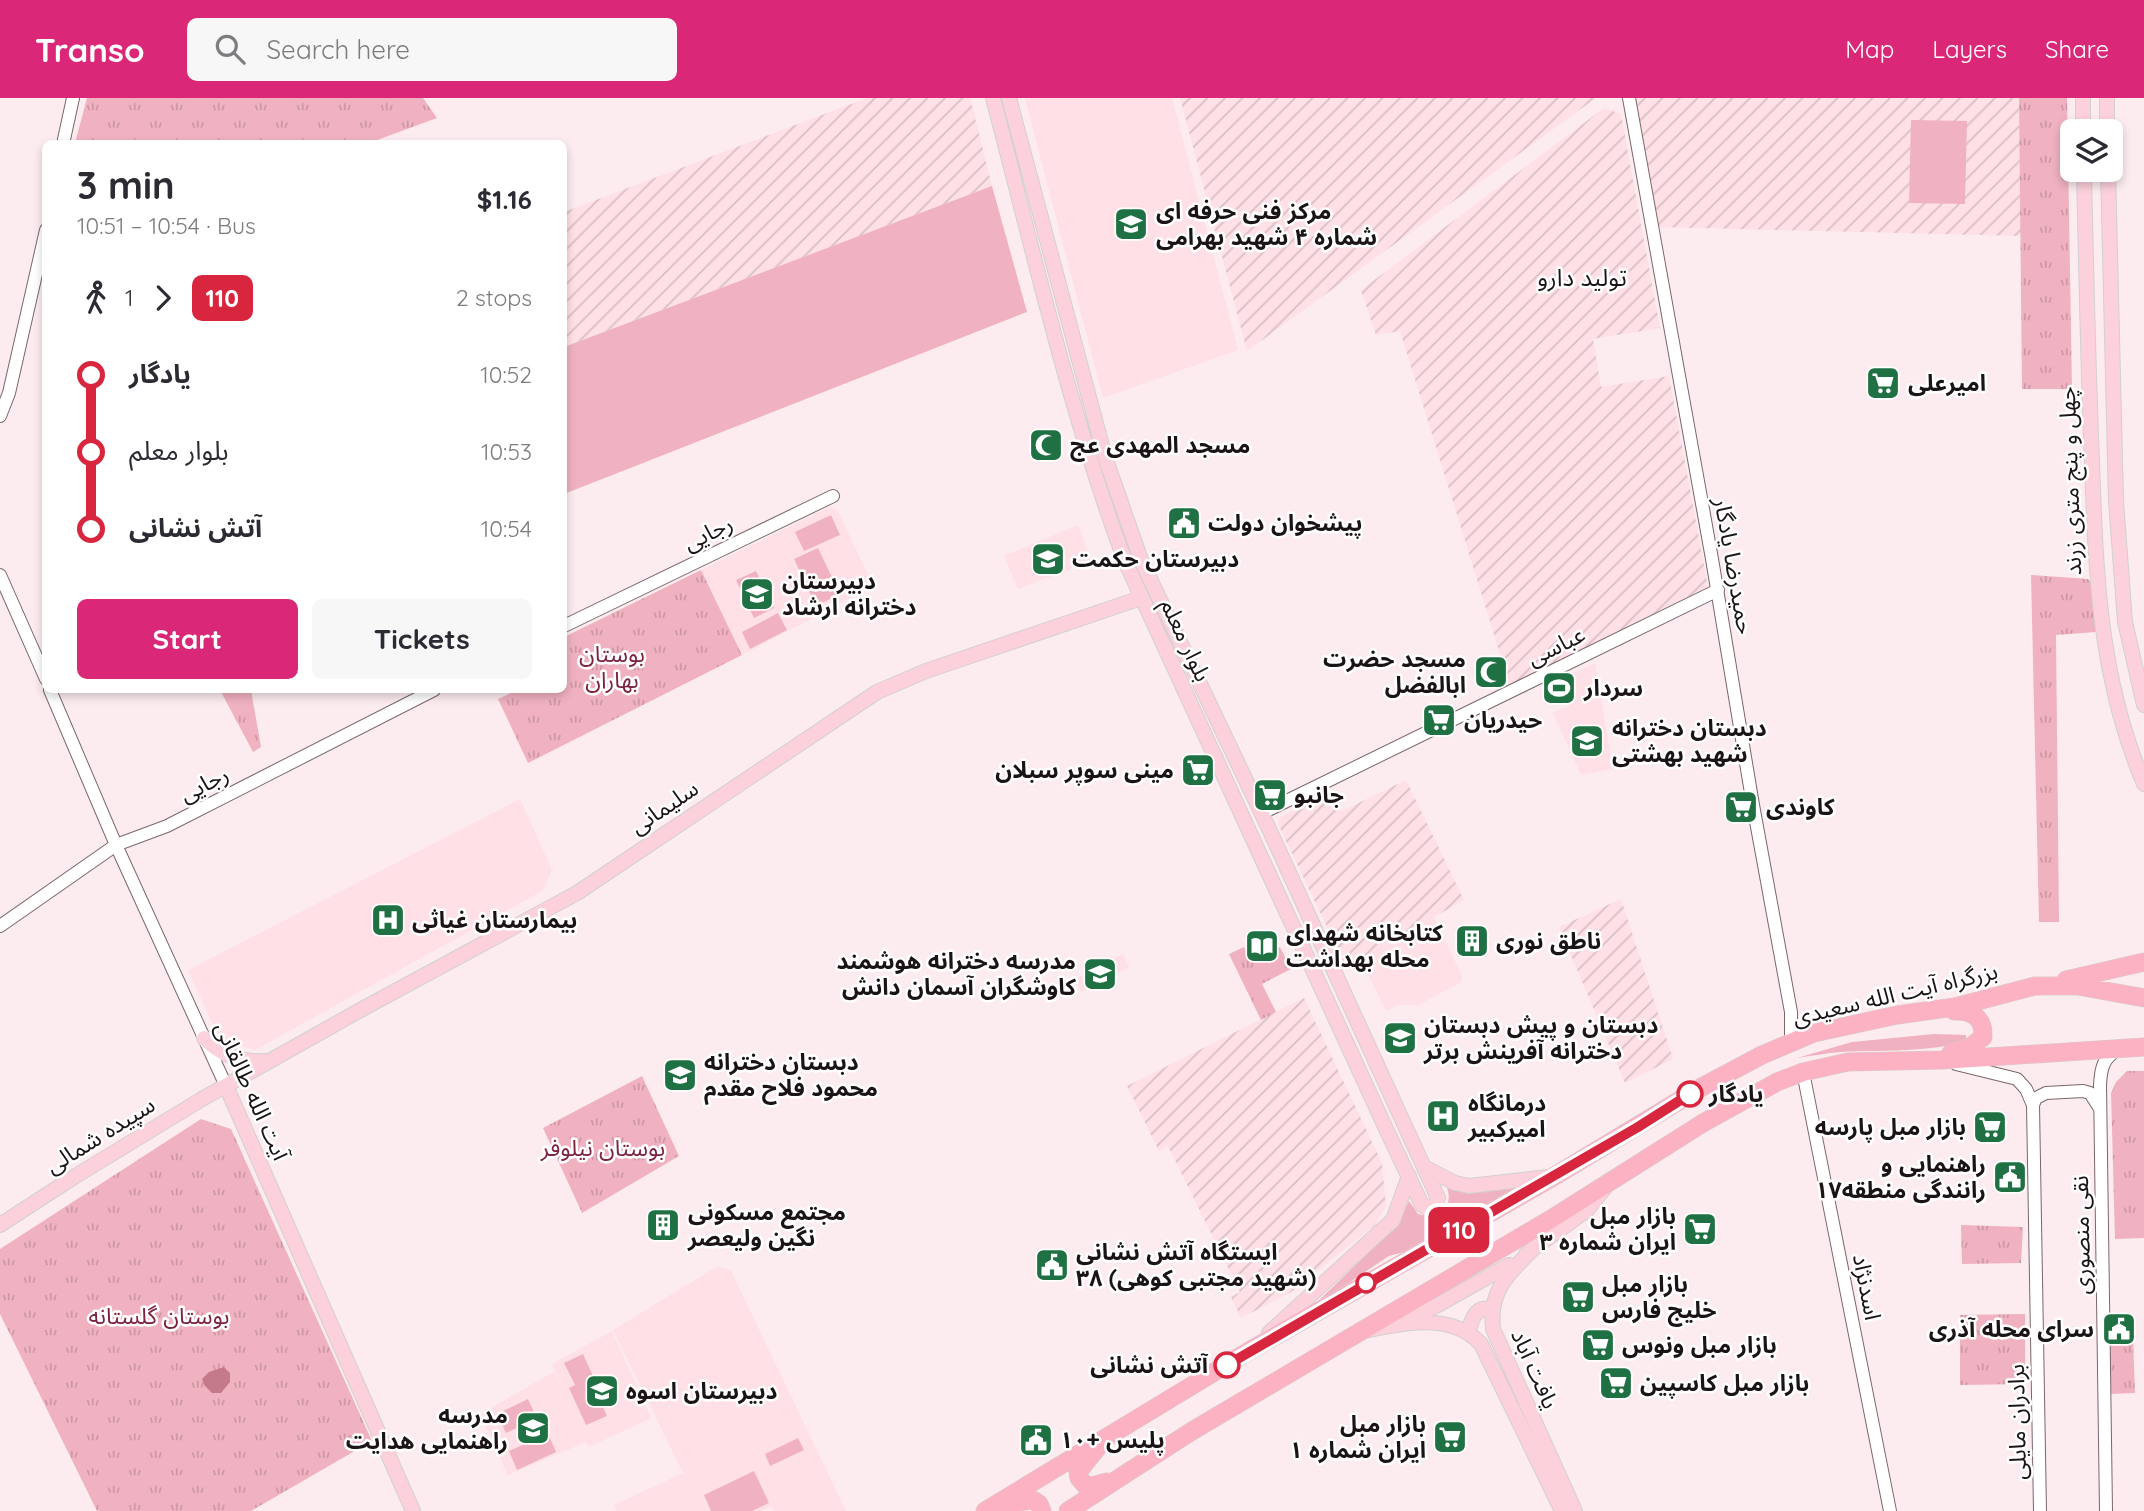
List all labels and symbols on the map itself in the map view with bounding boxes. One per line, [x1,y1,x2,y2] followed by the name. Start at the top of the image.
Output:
[1156,196,1377,251] place label: مرکز فنی حرفه ای شماره ۴ شهید بهرامی
[1112,205,1150,243] school or university icon: مرکز فنی حرفه ای شماره ۴ شهید بهرامی
[1537,262,1627,292] district label: تولید دارو
[1864,364,1902,402] supermarket icon: امیرعلی
[1908,368,1986,397] place label: امیرعلی
[2052,386,2090,576] street label: چهل و پنج متری زرند
[1027,426,1065,464] mosque icon: مسجد المهدی عج
[1070,430,1250,462] place label: مسجد المهدی عج
[1708,494,1761,637] street label: حمیدرضا یادگار
[1165,504,1203,542] public building icon: پیشخوان دولت
[678,508,737,557] street label: رجایی
[1208,508,1362,539] place label: پیشخوان دولت
[1029,540,1067,578] school or university icon: دبیرستان حکمت
[1072,544,1239,573] place label: دبیرستان حکمت
[782,566,916,621] place label: دبیرستان دخترانه ارشاد
[738,575,776,613] school or university icon: دبیرستان دخترانه ارشاد
[1152,594,1218,687] street label: بلوار معلم
[1522,619,1590,672] street label: عباسی
[579,639,645,694] park label: بوستان بهاران
[1323,644,1466,699] place label: مسجد حضرت ابالفضل
[1472,653,1510,691] mosque icon: مسجد حضرت ابالفضل
[1540,669,1578,707] sports icon: سردار
[1583,673,1643,702] place label: سردار
[1420,701,1458,739] supermarket icon: حیدریان
[1464,705,1542,734] place label: حیدریان
[1612,713,1767,768] place label: دبستان دخترانه شهید بهشتی
[1568,722,1606,760] school or university icon: دبستان دخترانه شهید بهشتی
[1179,751,1217,789] supermarket icon: مینی سوپر سبلان
[995,755,1174,786] place label: مینی سوپر سبلان
[174,759,233,808] street label: رجایی
[624,773,704,840] street label: سلیمانی
[1251,776,1289,814] supermarket icon: جانبو
[1294,780,1344,809] place label: جانبو
[1722,788,1760,826] supermarket icon: کاوندی
[1766,792,1835,821] place label: کاوندی
[369,901,407,939] hospital icon: بیمارستان غیاثی
[412,905,577,934] place label: بیمارستان غیاثی
[1286,918,1443,973] place label: کتابخانه شهدای محله بهداشت
[1453,922,1491,960] building icon: ناطق نوری
[1496,926,1601,956] place label: ناطق نوری
[1243,927,1281,965] library icon: کتابخانه شهدای محله بهداشت
[836,946,1077,1001] place label: مدرسه دخترانه هوشمند کاوشگران آسمان دانش
[1081,955,1119,993] school or university icon: مدرسه دخترانه هوشمند کاوشگران آسمان دانش
[1789,956,2000,1031] street label: بزرگراه آیت الله سعیدی
[1423,1010,1658,1065] place label: دبستان و پیش دبستان دخترانه آفرینش برتر
[209,1017,297,1166] street label: آیت الله طالقانی
[1381,1019,1419,1057] school or university icon: دبستان و پیش دبستان دخترانه آفرینش برتر
[704,1047,878,1106] place label: دبستان دخترانه محمود فلاح مقدم
[661,1056,699,1094] school or university icon: دبستان دخترانه محمود فلاح مقدم
[1708,1079,1764,1108] place label: یادگار
[1677,1081,1703,1107] marker: یادگار
[1467,1088,1546,1143] place label: درمانگاه امیرکبیر
[39,1089,161,1181] street label: سپیده شمالی
[1424,1097,1462,1135] hospital icon: درمانگاه امیرکبیر
[1971,1108,2009,1146] supermarket icon: بازار مبل پارسه
[1815,1112,1966,1143] place label: بازار مبل پارسه
[540,1133,665,1162] park label: بوستان نیلوفر
[1815,1149,1986,1204] place label: راهنمایی و رانندگی منطقه۱۷
[1991,1158,2029,1196] public building icon: راهنمایی و رانندگی منطقه۱۷
[2065,1175,2096,1295] street label: نقی منصوری
[687,1197,846,1252] place label: مجتمع مسکونی نگین ولیعصر
[1539,1201,1676,1256] place label: بازار مبل ایران شماره ۳
[644,1206,682,1244] building icon: مجتمع مسکونی نگین ولیعصر
[1419,1207,1499,1253] line badge: 110
[1681,1210,1719,1248] supermarket icon: بازار مبل ایران شماره ۳
[1076,1237,1316,1292] place label: ایستگاه آتش نشانی ۳۸ (شهید مجتبی کوهی)
[1033,1246,1071,1284] public building icon: ایستگاه آتش نشانی ۳۸ (شهید مجتبی کوهی)
[1847,1251,1888,1323] street label: اسدنژاد
[1602,1269,1716,1327] place label: بازار مبل خلیج فارس
[1356,1273,1376,1293] unlabelled marker
[1559,1278,1597,1316] supermarket icon: بازار مبل خلیج فارس
[89,1301,229,1330] park label: بوستان گلستانه
[2100,1310,2138,1348] public building icon: سرای محله آذری
[1929,1314,2094,1343] place label: سرای محله آذری
[1505,1324,1566,1413] street label: یافت آباد
[1579,1326,1617,1364] supermarket icon: بازار مبل ونوس
[1622,1330,1777,1359] place label: بازار مبل ونوس
[1090,1350,1209,1379] place label: آتش نشانی
[1214,1352,1240,1378] marker: آتش نشانی
[1597,1364,1635,1402] supermarket icon: بازار مبل کاسپین
[2001,1364,2032,1480] street label: برادران مایلی
[1640,1368,1809,1399] place label: بازار مبل کاسپین
[583,1372,621,1410] school or university icon: دبیرستان اسوه
[626,1376,777,1405] place label: دبیرستان اسوه
[346,1400,508,1455] place label: مدرسه راهنمایی هدایت
[514,1409,552,1447] school or university icon: مدرسه راهنمایی هدایت
[1289,1409,1426,1464] place label: بازار مبل ایران شماره ۱
[1431,1418,1469,1456] supermarket icon: بازار مبل ایران شماره ۱
[1017,1421,1055,1459] public building icon: پلیس +۱۰
[1060,1425,1165,1456] place label: پلیس +۱۰

